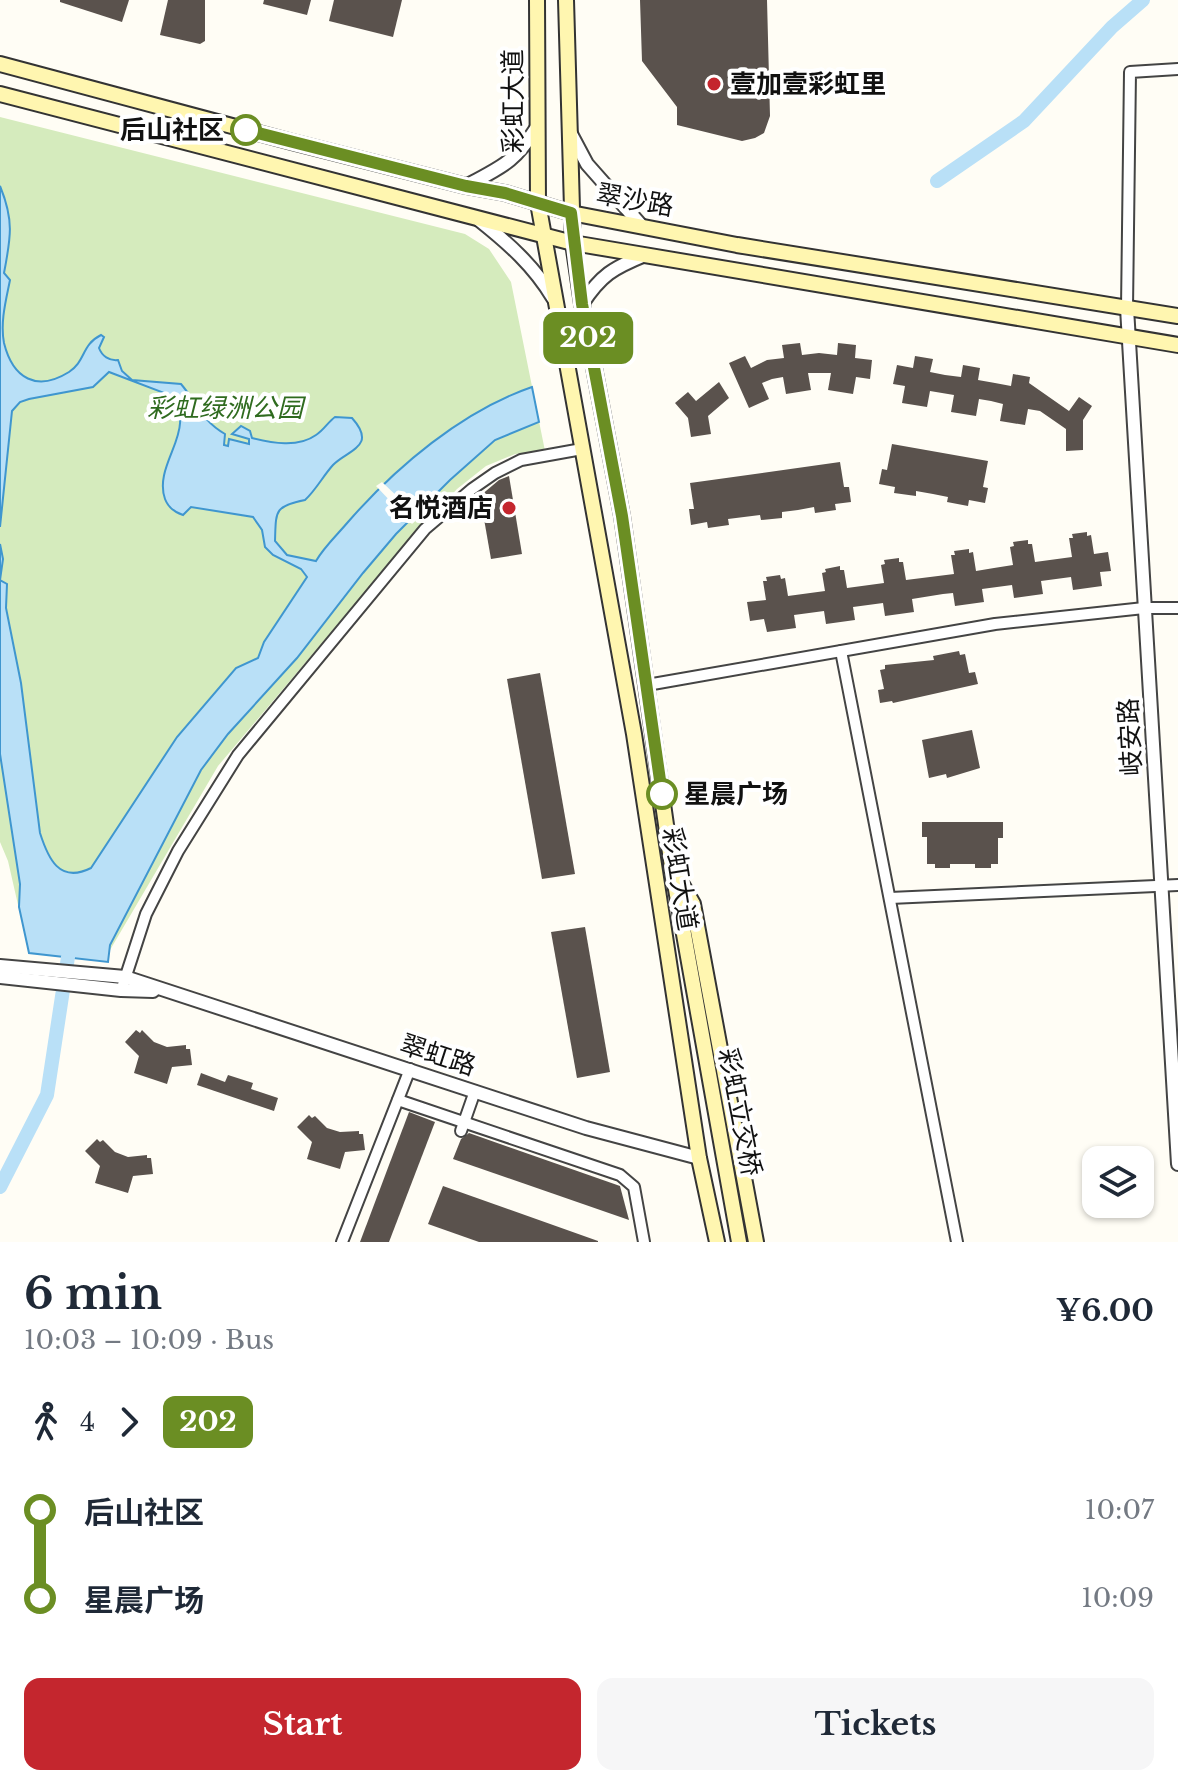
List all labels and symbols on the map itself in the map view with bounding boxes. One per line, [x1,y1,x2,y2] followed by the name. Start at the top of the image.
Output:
[497,49,529,153] street label: 彩虹大道
[730,68,886,100] place label: 壹加壹彩虹里
[705,75,723,93] marker: 壹加壹彩虹里
[120,114,224,146] place label: 后山社区
[231,115,261,145] marker: 后山社区
[594,177,676,223] street label: 翠沙路
[542,312,634,364] line badge: 202
[147,392,307,424] park label: 彩虹绿洲公园
[389,492,493,524] place label: 名悦酒店
[500,499,518,517] marker: 名悦酒店
[1112,697,1148,777] street label: 岐安路
[684,778,788,810] place label: 星晨广场
[647,779,677,809] marker: 星晨广场
[656,825,704,933] street label: 彩虹大道
[396,1028,480,1082] street label: 翠虹路
[712,1045,768,1179] street label: 彩虹立交桥

